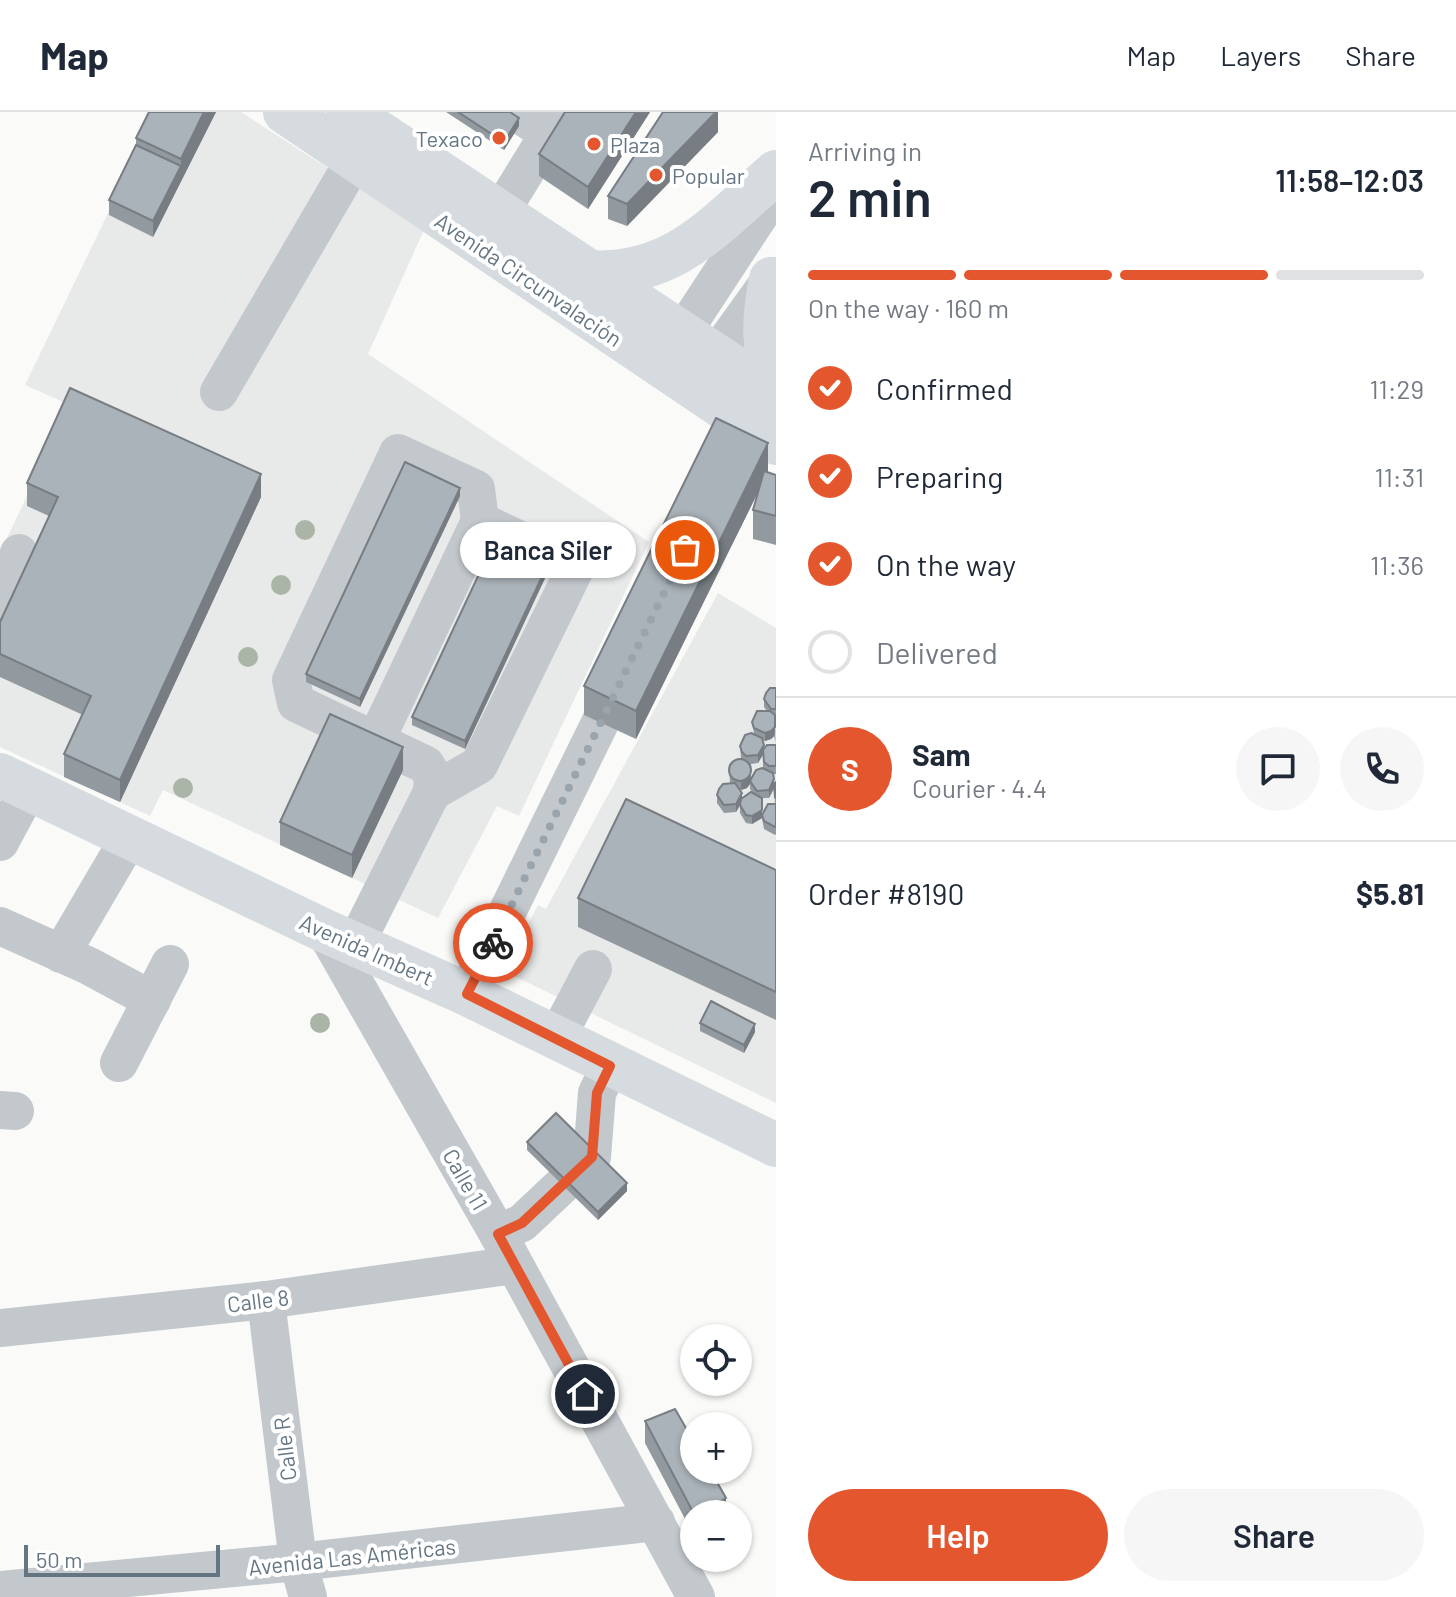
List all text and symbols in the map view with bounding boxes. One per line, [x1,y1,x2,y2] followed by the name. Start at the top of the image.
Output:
[40,32,109,78] text: Map
[1126,38,1176,72] text: Map
[1220,38,1301,72] text: Layers
[1345,38,1416,72] text: Share
[416,125,483,151] place label: Texaco
[490,129,508,147] marker: Texaco
[610,131,660,157] place label: Plaza
[585,135,603,153] marker: Plaza
[808,135,922,166] text: Arriving in
[672,162,745,188] place label: Popular
[1275,162,1424,198] text: 11:58–12:03
[808,165,932,227] text: 2 min
[647,166,665,184] marker: Popular
[431,207,627,351] street label: Avenida Circunvalación
[808,292,1009,323] text: On the way · 160 m
[808,366,852,410] icon: check
[876,370,1013,406] text: Confirmed
[1369,373,1424,404] text: 11:29
[808,454,852,498] icon: check
[876,458,1003,494] text: Preparing
[1375,461,1424,492] text: 11:31
[651,516,719,584] pin
[461,522,637,578] callout: Banca Siler
[663,528,707,572] icon: bag
[484,534,612,565] text: Banca Siler
[808,542,852,586] icon: check
[876,546,1016,582] text: On the way
[1370,549,1424,580] text: 11:36
[876,634,998,670] text: Delivered
[1236,727,1320,811] button: chat
[1340,727,1424,811] button: phone
[912,736,971,772] text: Sam
[841,751,859,787] text: S
[912,772,1047,803] text: Courier · 4.4
[808,875,964,911] text: Order #8190
[1356,875,1424,911] text: $5.81
[453,903,533,983] courier
[296,908,438,990] street label: Avenida Imbert
[471,921,515,965] icon: bike
[438,1144,494,1214] street label: Calle 11
[226,1283,290,1317] street label: Calle 8
[680,1324,752,1572] map controls
[680,1324,752,1396] button: locate
[551,1360,619,1428] pin
[563,1372,607,1416] icon: home
[680,1412,752,1484] button: +
[267,1416,301,1482] street label: Calle R
[808,1489,1108,1581] button: Help
[1124,1489,1424,1581] button: Share
[680,1500,752,1572] button: −
[247,1532,457,1580] street label: Avenida Las Américas
[24,1541,220,1577] scale bar
[36,1546,82,1572] text: 50 m

